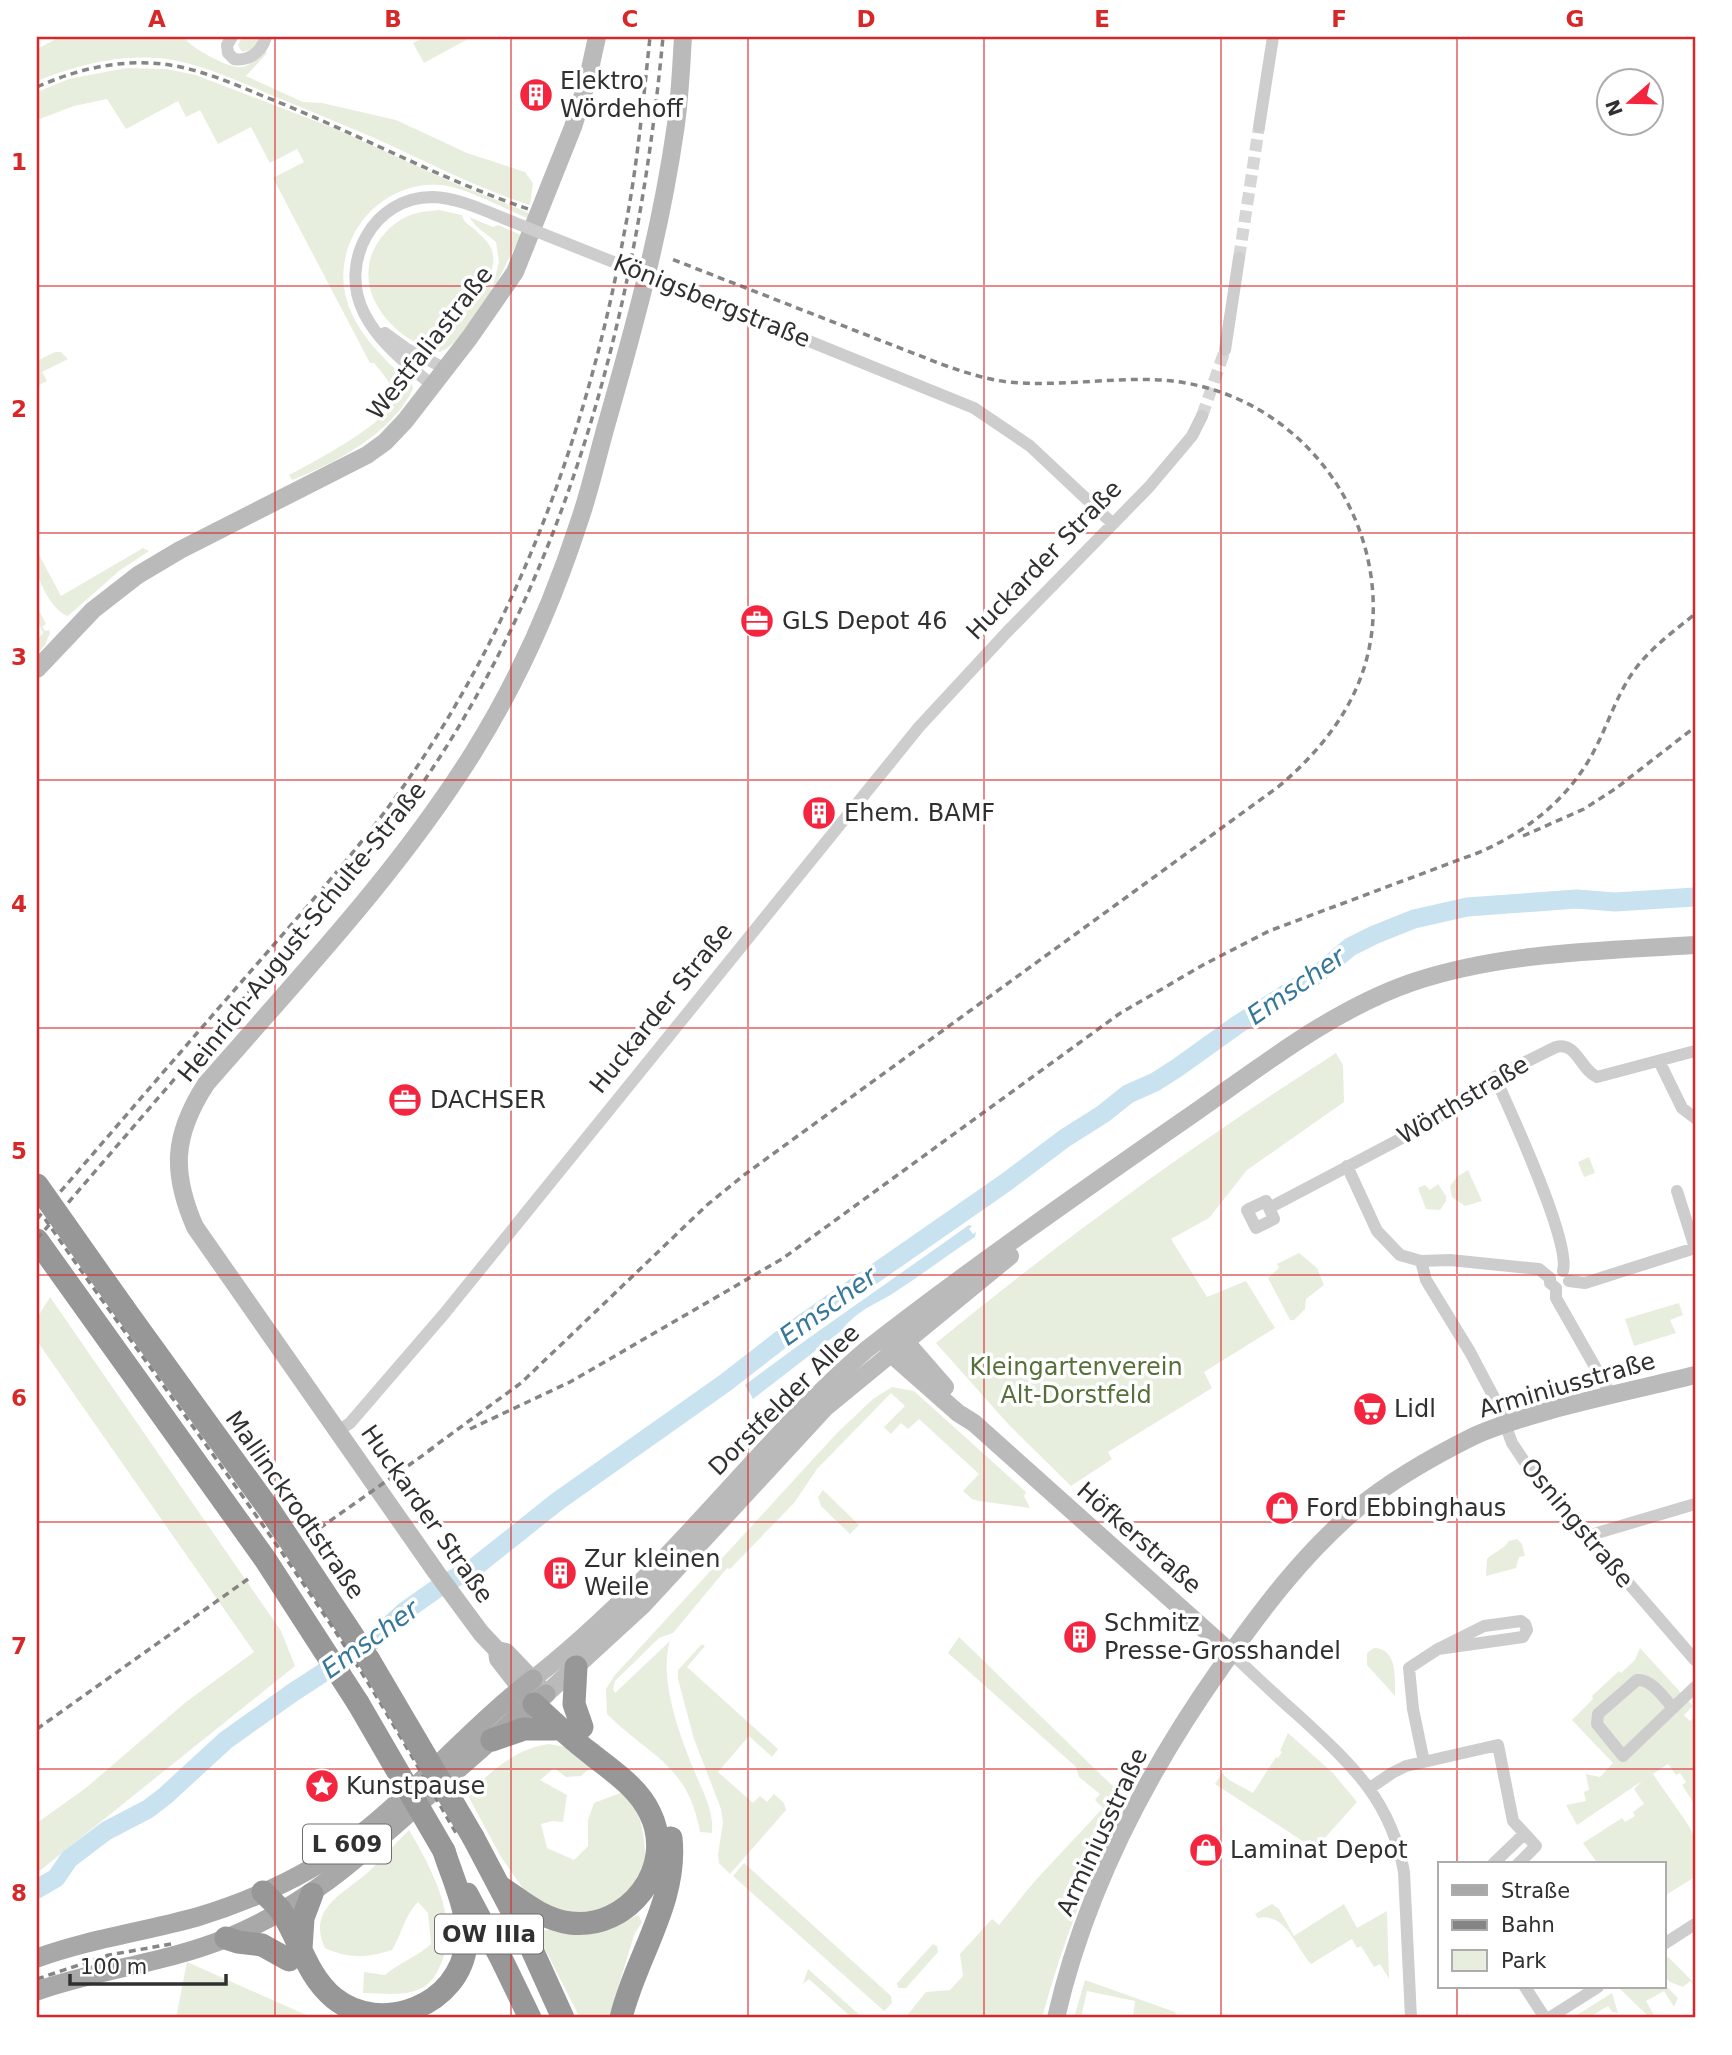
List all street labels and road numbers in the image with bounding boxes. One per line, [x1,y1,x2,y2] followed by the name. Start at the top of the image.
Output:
[609,249,815,353] street label: Königsbergstraße
[362,261,498,425] street label: Westfaliastraße
[961,474,1127,646] street label: Huckarder Straße
[172,776,432,1088] street label: Heinrich-August-Schulte-Straße
[584,917,738,1099] street label: Huckarder Straße
[1392,1050,1534,1150] street label: Wörthstraße
[703,1319,865,1481] street label: Dorstfelder Allee
[1476,1346,1658,1424] street label: Arminiusstraße
[220,1406,370,1604] street label: Mallinckrodtstraße
[355,1420,499,1608] street label: Huckarder Straße
[1515,1453,1639,1593] street label: Osningstraße
[1071,1477,1207,1599] street label: Höfkerstraße
[1051,1744,1153,1920] street label: Arminiusstraße
[303,1825,391,1864] road number: L 609
[435,1914,543,1954] road number: OW IIIa

